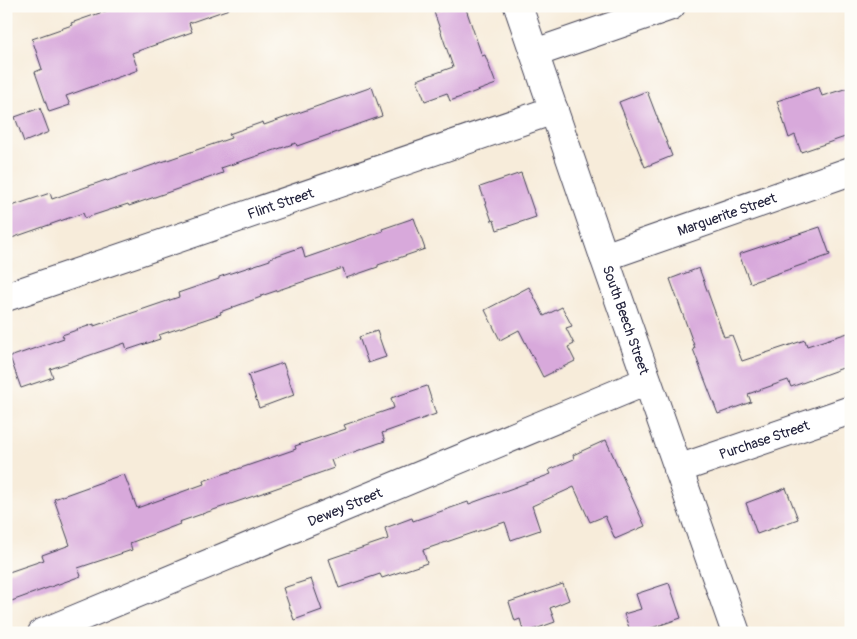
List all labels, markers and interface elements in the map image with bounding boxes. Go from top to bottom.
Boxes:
street label: Flint Street [245,184,316,222]
street label: Marguerite Street [675,189,779,239]
street label: South Beech Street [599,263,653,377]
street label: Purchase Street [717,416,812,463]
street label: Dewey Street [305,484,385,530]

